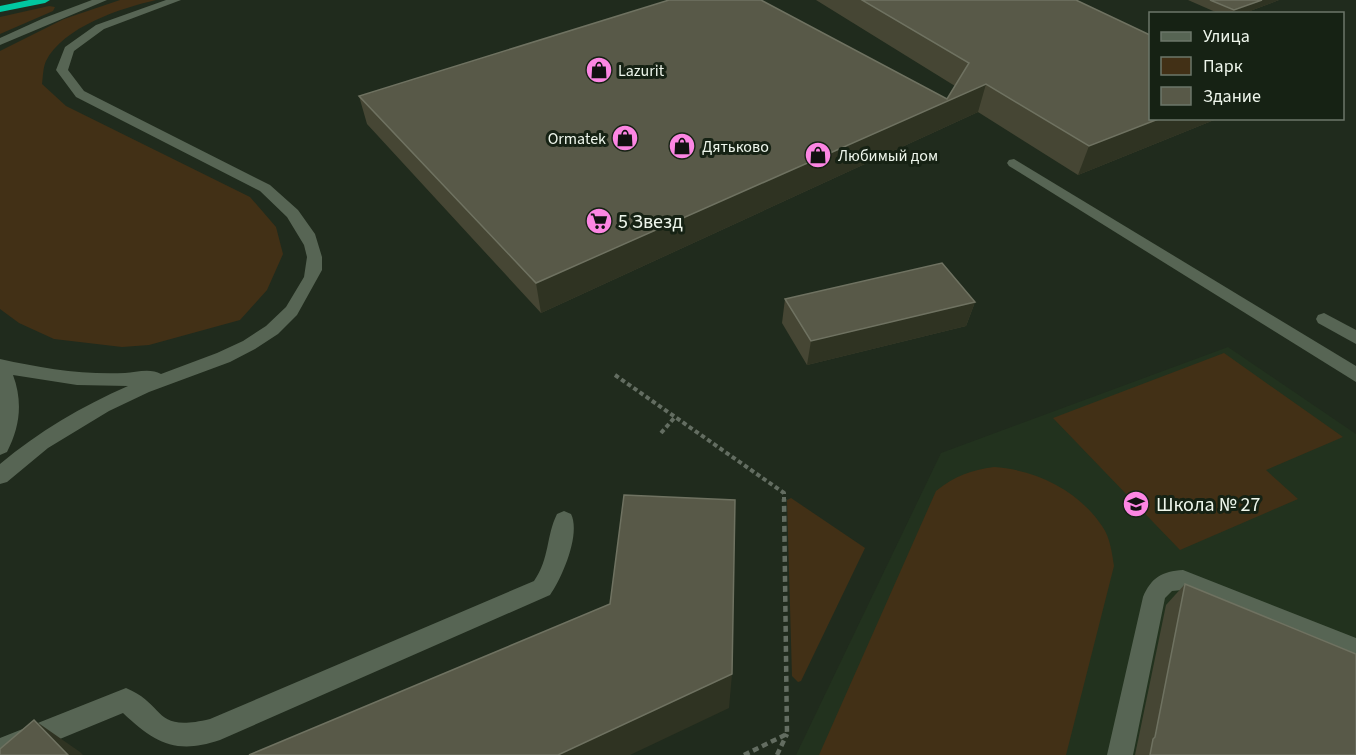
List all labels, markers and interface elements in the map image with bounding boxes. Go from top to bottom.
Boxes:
legend [1149,12,1344,120]
text: Улица [1203,24,1250,49]
text: Парк [1203,54,1243,79]
shop icon: Lazurit [584,55,614,85]
place label: Lazurit [618,60,665,82]
text: Здание [1203,84,1261,109]
shop icon: Ormatek [610,123,640,153]
place label: Ormatek [548,128,606,150]
shop icon: Дятьково [667,131,697,161]
place label: Дятьково [702,136,769,158]
shop icon: Любимый дом [803,140,833,170]
place label: Любимый дом [838,145,938,167]
supermarket icon: 5 Звезд [584,206,614,236]
place label: 5 Звезд [618,208,683,236]
school or university icon: Школа № 27 [1121,489,1151,519]
place label: Школа № 27 [1156,491,1260,519]

